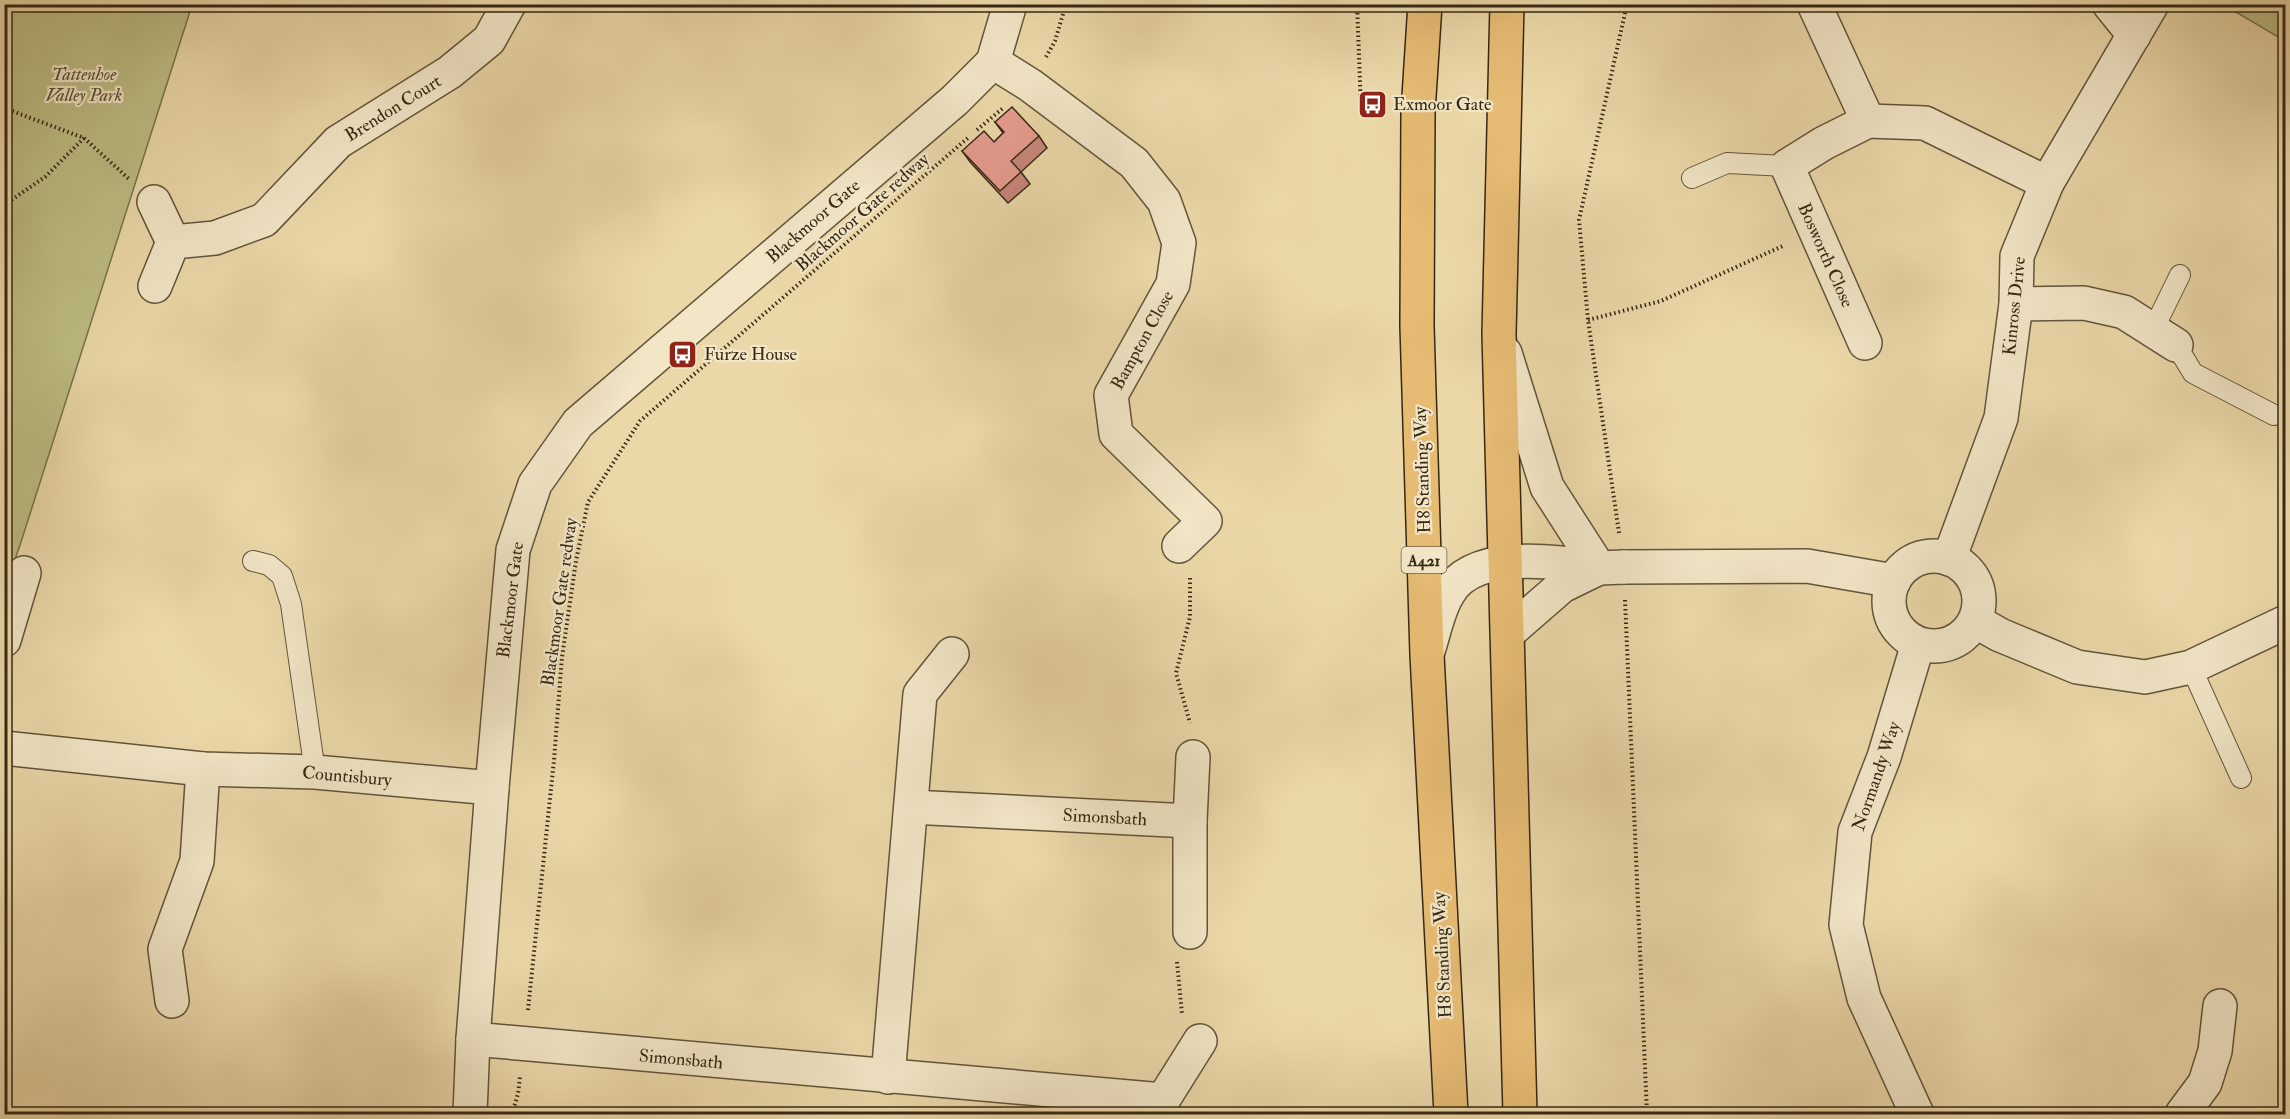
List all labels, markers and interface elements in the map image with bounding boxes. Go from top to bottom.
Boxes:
park label: Tattenhoe Valley Park [46,63,122,107]
street label: Brendon Court [341,70,446,147]
bus stop icon: Exmoor Gate [1356,88,1388,120]
place label: Exmoor Gate [1393,93,1492,116]
street label: Blackmoor Gate redway [791,148,933,276]
street label: Blackmoor Gate [762,174,864,268]
street label: Bosworth Close [1792,199,1859,312]
street label: Kinross Drive [1998,255,2031,357]
street label: Bampton Close [1106,286,1179,394]
bus stop icon: Furze House [667,338,699,370]
place label: Furze House [704,343,798,366]
street label: H8 Standing Way [1409,405,1436,534]
street label: Blackmoor Gate redway [536,515,583,688]
street label: Blackmoor Gate [492,540,529,660]
road number: A421 [1402,547,1446,573]
street label: Normandy Way [1847,717,1906,834]
street label: Countisbury [301,761,394,792]
street label: Simonsbath [1062,804,1148,831]
street label: H8 Standing Way [1428,890,1457,1019]
street label: Simonsbath [638,1044,724,1075]

